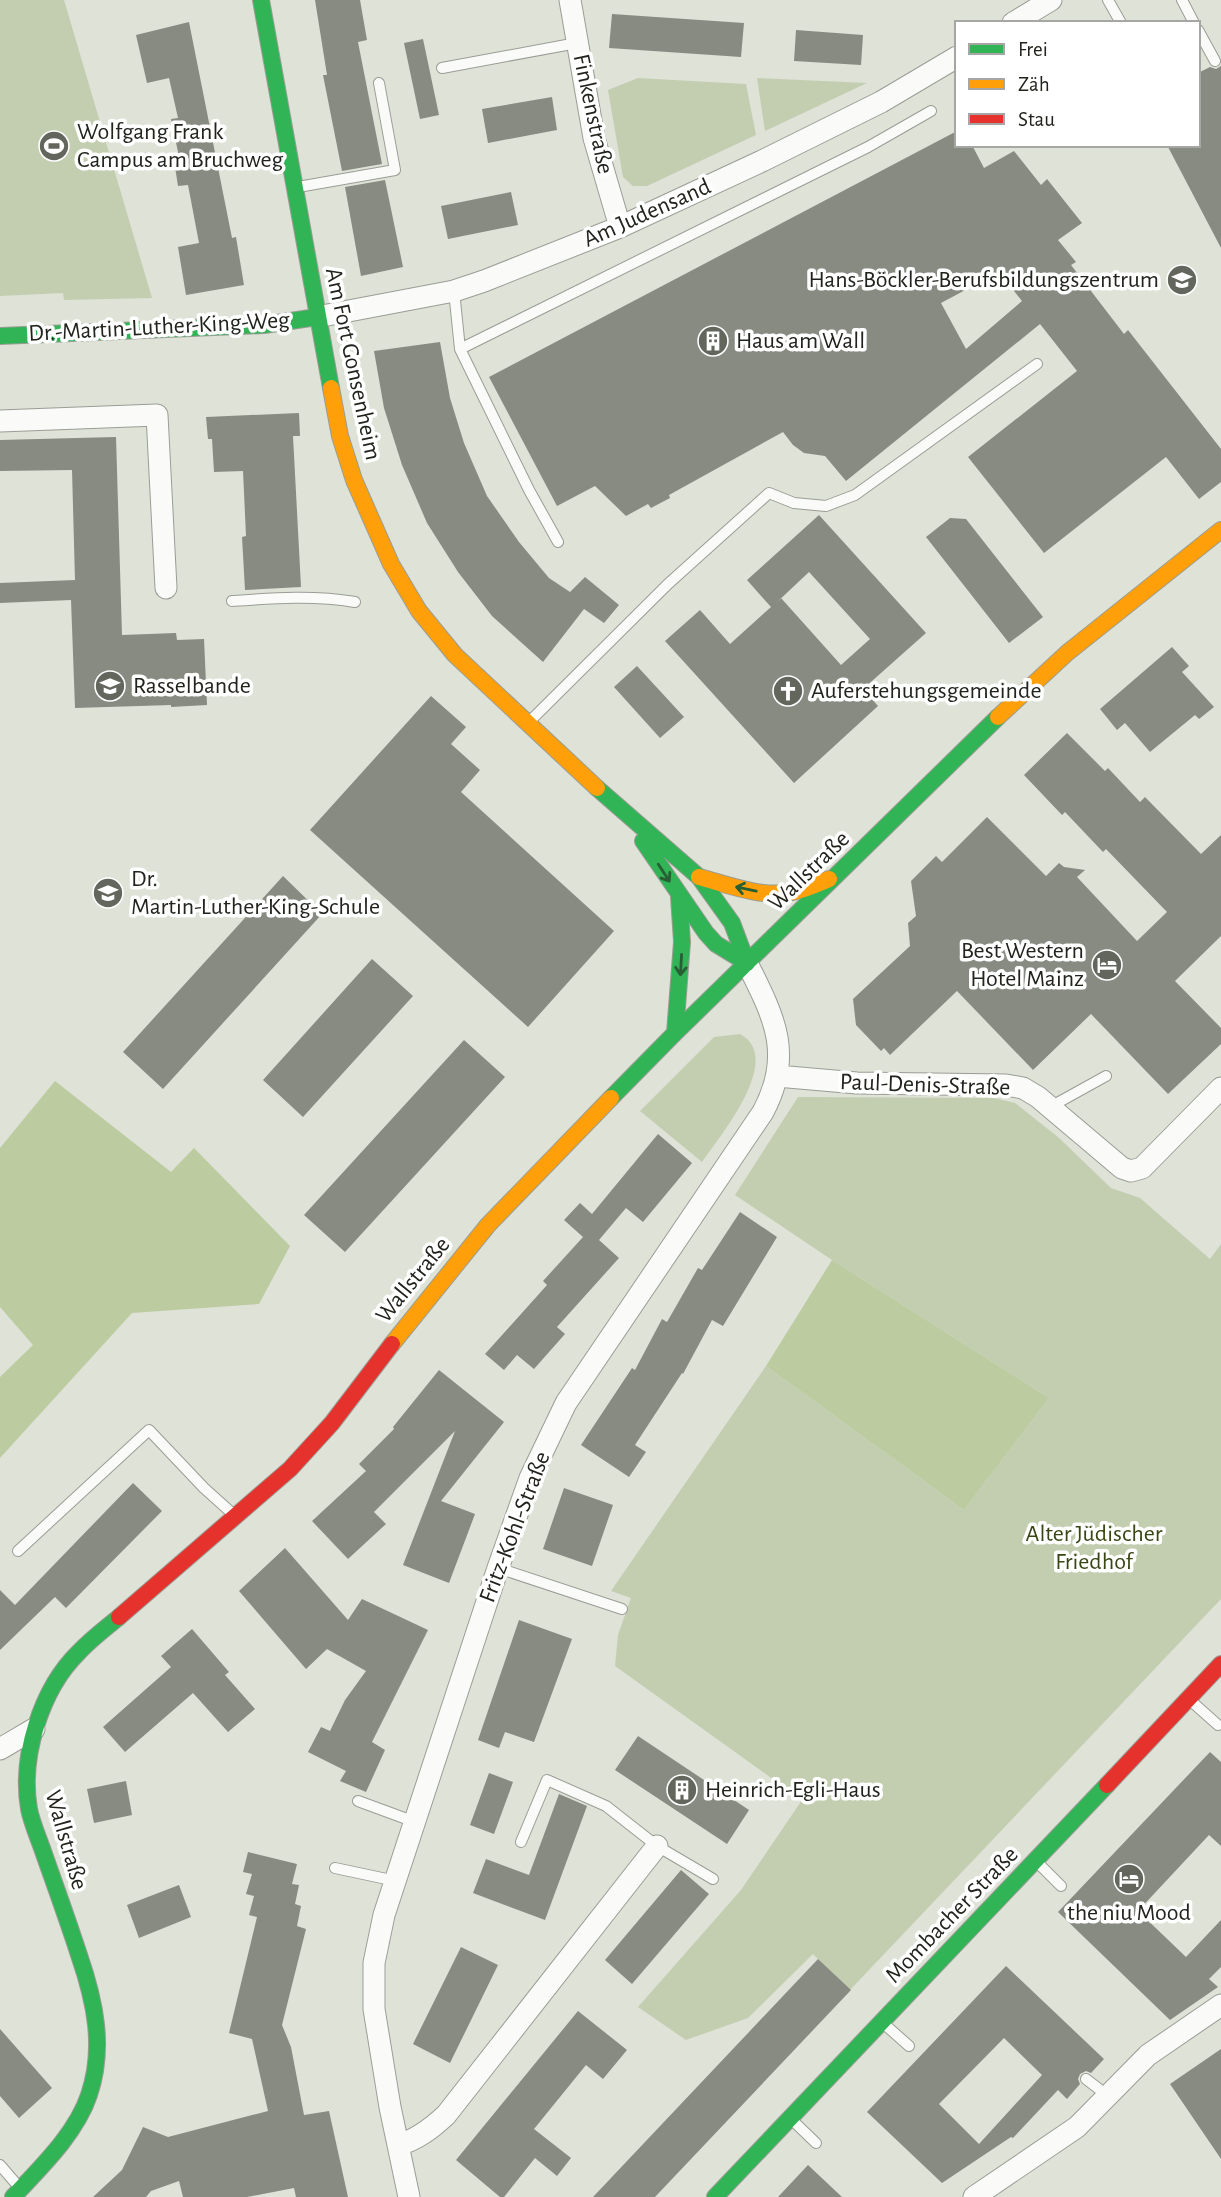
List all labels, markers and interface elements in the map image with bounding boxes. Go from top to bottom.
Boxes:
legend [955,21,1200,147]
text: Frei [1018,39,1048,60]
street label: Finkenstraße [569,52,617,176]
text: Zäh [1018,74,1050,95]
text: Stau [1018,109,1055,130]
place label: Wolfgang Frank Campus am Bruchweg [77,120,283,172]
sports icon: Wolfgang Frank Campus am Bruchweg [37,129,71,163]
street label: Am Judensand [580,174,714,252]
school or university icon: Hans-Böckler-Berufsbildungszentrum [1165,263,1199,297]
street label: Am Fort Gonsenheim [321,266,385,462]
place label: Hans-Böckler-Berufsbildungszentrum [808,268,1159,292]
street label: Dr.-Martin-Luther-King-Weg [28,308,290,346]
building icon: Haus am Wall [696,324,730,358]
place label: Haus am Wall [736,329,865,353]
school or university icon: Rasselbande [93,669,127,703]
place label: Rasselbande [133,674,251,698]
church icon: Auferstehungsgemeinde [771,674,805,708]
place label: Auferstehungsgemeinde [811,679,1041,703]
street label: Wallstraße [764,827,854,915]
one-way arrow [656,863,671,882]
place label: Dr. Martin-Luther-King-Schule [131,867,380,919]
school or university icon: Dr. Martin-Luther-King-Schule [91,876,125,910]
one-way arrow [735,882,758,896]
place label: Best Western Hotel Mainz [961,939,1084,991]
hotel icon: Best Western Hotel Mainz [1090,948,1124,982]
one-way arrow [674,953,687,975]
street label: Paul-Denis-Straße [839,1070,1011,1100]
street label: Wallstraße [371,1233,455,1327]
street label: Fritz-Kohl-Straße [475,1448,555,1606]
park label: Alter Jüdischer Friedhof [1026,1522,1163,1574]
building icon: Heinrich-Egli-Haus [665,1773,699,1807]
place label: Heinrich-Egli-Haus [705,1778,881,1802]
street label: Wallstraße [40,1787,92,1893]
street label: Mombacher Straße [881,1842,1023,1988]
hotel icon: the niu Mood [1112,1862,1146,1896]
place label: the niu Mood [1067,1901,1191,1925]

